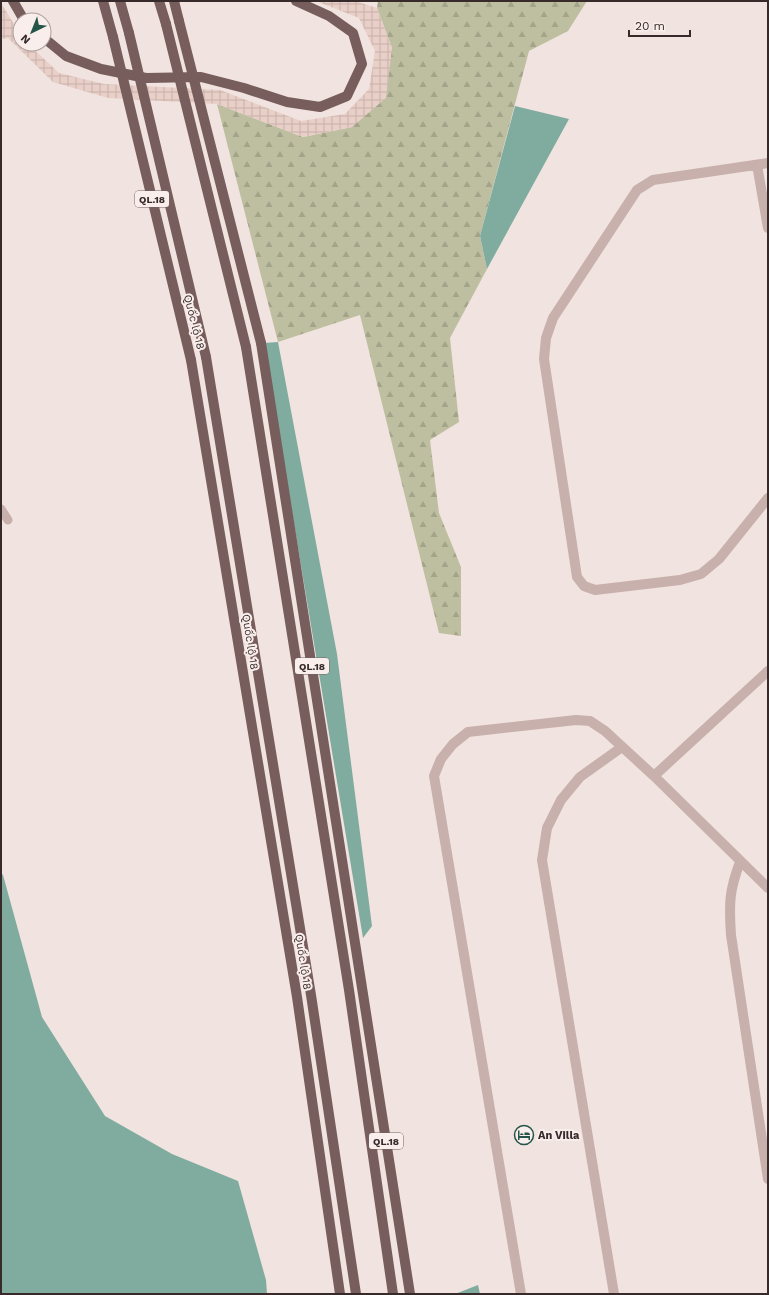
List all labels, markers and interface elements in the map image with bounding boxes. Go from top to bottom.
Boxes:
north arrow [12,12,52,52]
scale bar [629,12,690,38]
text: 20 m [635,19,665,33]
text: N [18,31,33,46]
road number: QL.18 [135,191,169,207]
street label: Quốc lộ 18 [181,293,207,351]
street label: Quốc lộ 18 [239,613,261,671]
road number: QL.18 [295,658,329,674]
street label: Quốc lộ 18 [292,933,314,991]
hotel icon: An Villa [513,1124,535,1146]
place label: An Villa [538,1129,580,1142]
road number: QL.18 [369,1133,403,1149]

